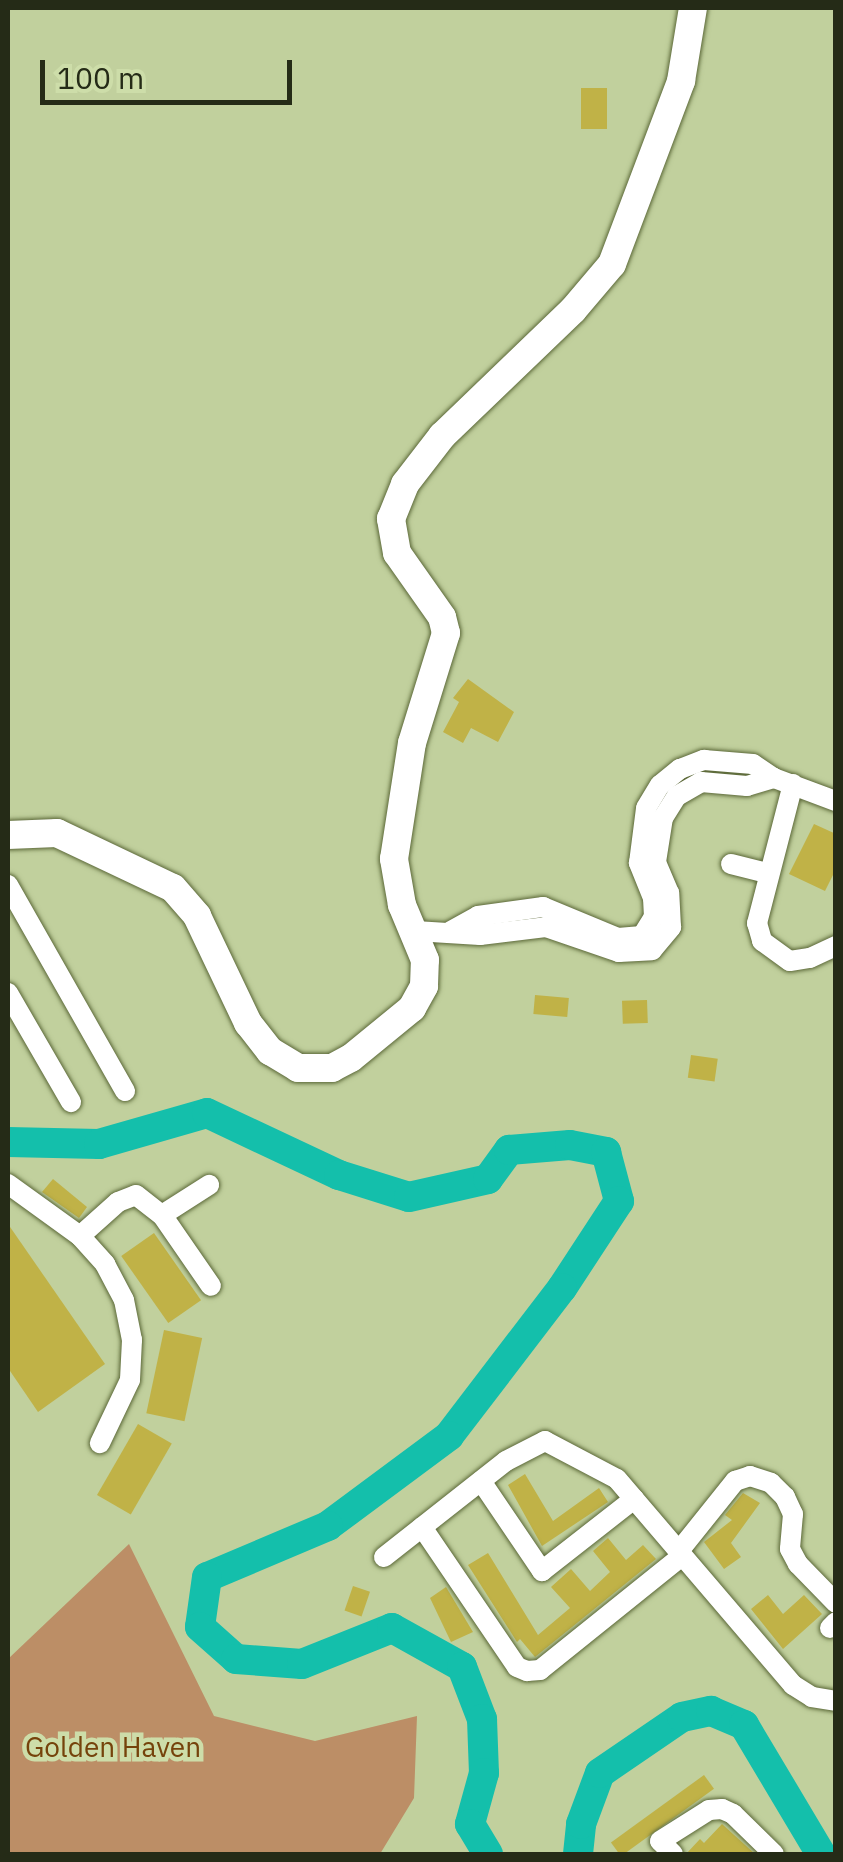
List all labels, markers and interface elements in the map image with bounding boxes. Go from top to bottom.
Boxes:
scale bar [45,40,298,102]
text: 100 m [57,58,144,97]
park label: Golden Haven [25,1730,201,1764]

